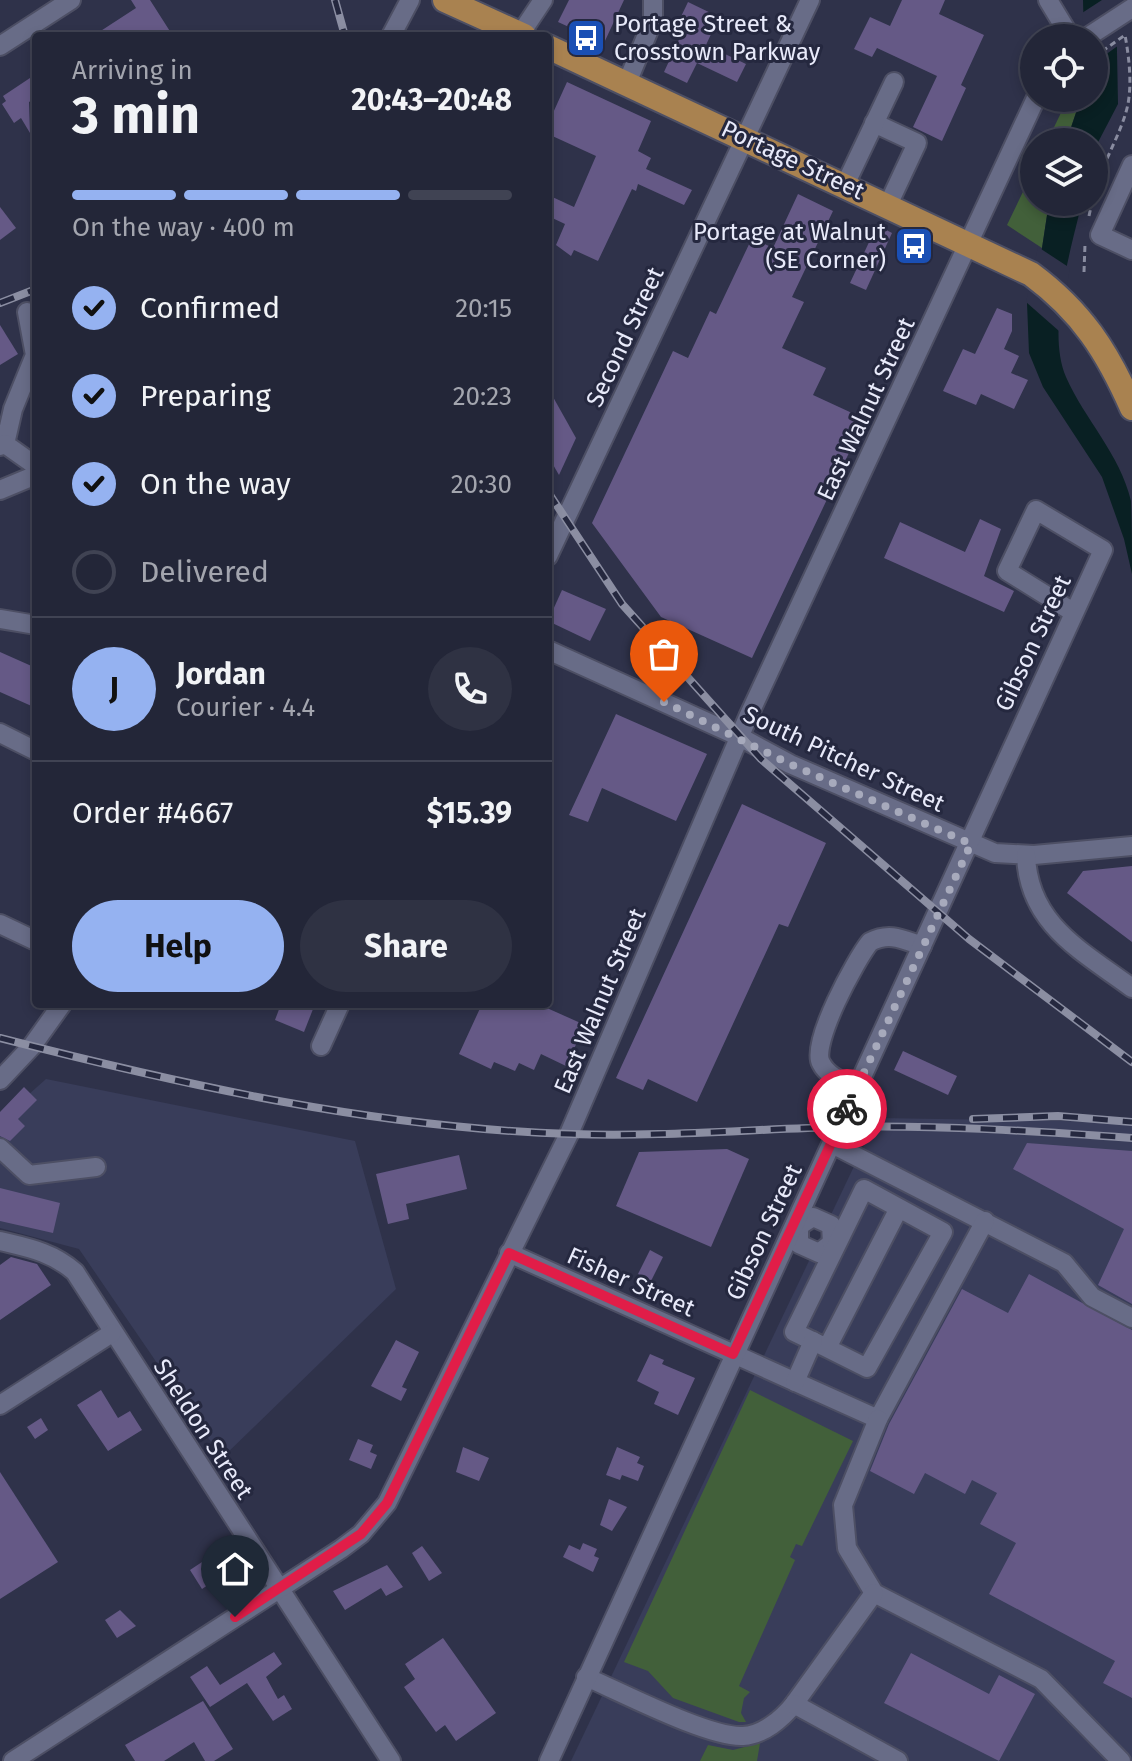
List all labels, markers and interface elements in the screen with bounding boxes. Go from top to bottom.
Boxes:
place label: Portage Street & Crosstown Parkway [614,10,821,66]
bus stop icon: Portage Street & Crosstown Parkway [565,17,607,59]
map controls [1020,24,1108,216]
button: locate [1020,24,1108,112]
text: Arriving in [72,55,193,86]
text: 20:43–20:48 [351,82,512,118]
text: 3 min [72,84,200,147]
street label: Portage Street [717,115,869,205]
button: layers [1020,128,1108,216]
text: On the way · 400 m [72,212,295,243]
place label: Portage at Walnut (SE Corner) [693,218,886,274]
bus stop icon: Portage at Walnut (SE Corner) [893,225,935,267]
street label: Second Street [580,262,670,411]
icon: check [72,286,116,330]
text: Confirmed [140,290,280,326]
text: 20:15 [455,293,512,324]
street label: East Walnut Street [811,313,921,505]
icon: check [72,374,116,418]
text: Preparing [140,378,271,414]
text: 20:23 [453,381,512,412]
icon: check [72,462,116,506]
text: On the way [140,466,291,502]
text: 20:30 [451,469,512,500]
text: Delivered [140,554,269,590]
street label: Gibson Street [989,570,1077,716]
pin [630,620,698,702]
icon: bag [642,632,686,676]
button: phone [428,647,512,731]
text: Jordan [176,656,266,692]
text: J [109,671,119,707]
text: Courier · 4.4 [176,692,315,723]
street label: South Pitcher Street [739,700,949,818]
text: Order #4667 [72,795,233,831]
text: $15.39 [427,795,512,831]
button: Help [72,900,284,992]
button: Share [300,900,512,992]
street label: East Walnut Street [548,904,652,1098]
courier [807,1069,887,1149]
icon: bike [825,1087,869,1131]
street label: Gibson Street [720,1159,808,1305]
street label: Fisher Street [563,1241,699,1323]
street label: Sheldon Street [147,1354,259,1504]
pin [201,1535,269,1617]
icon: home [213,1547,257,1591]

